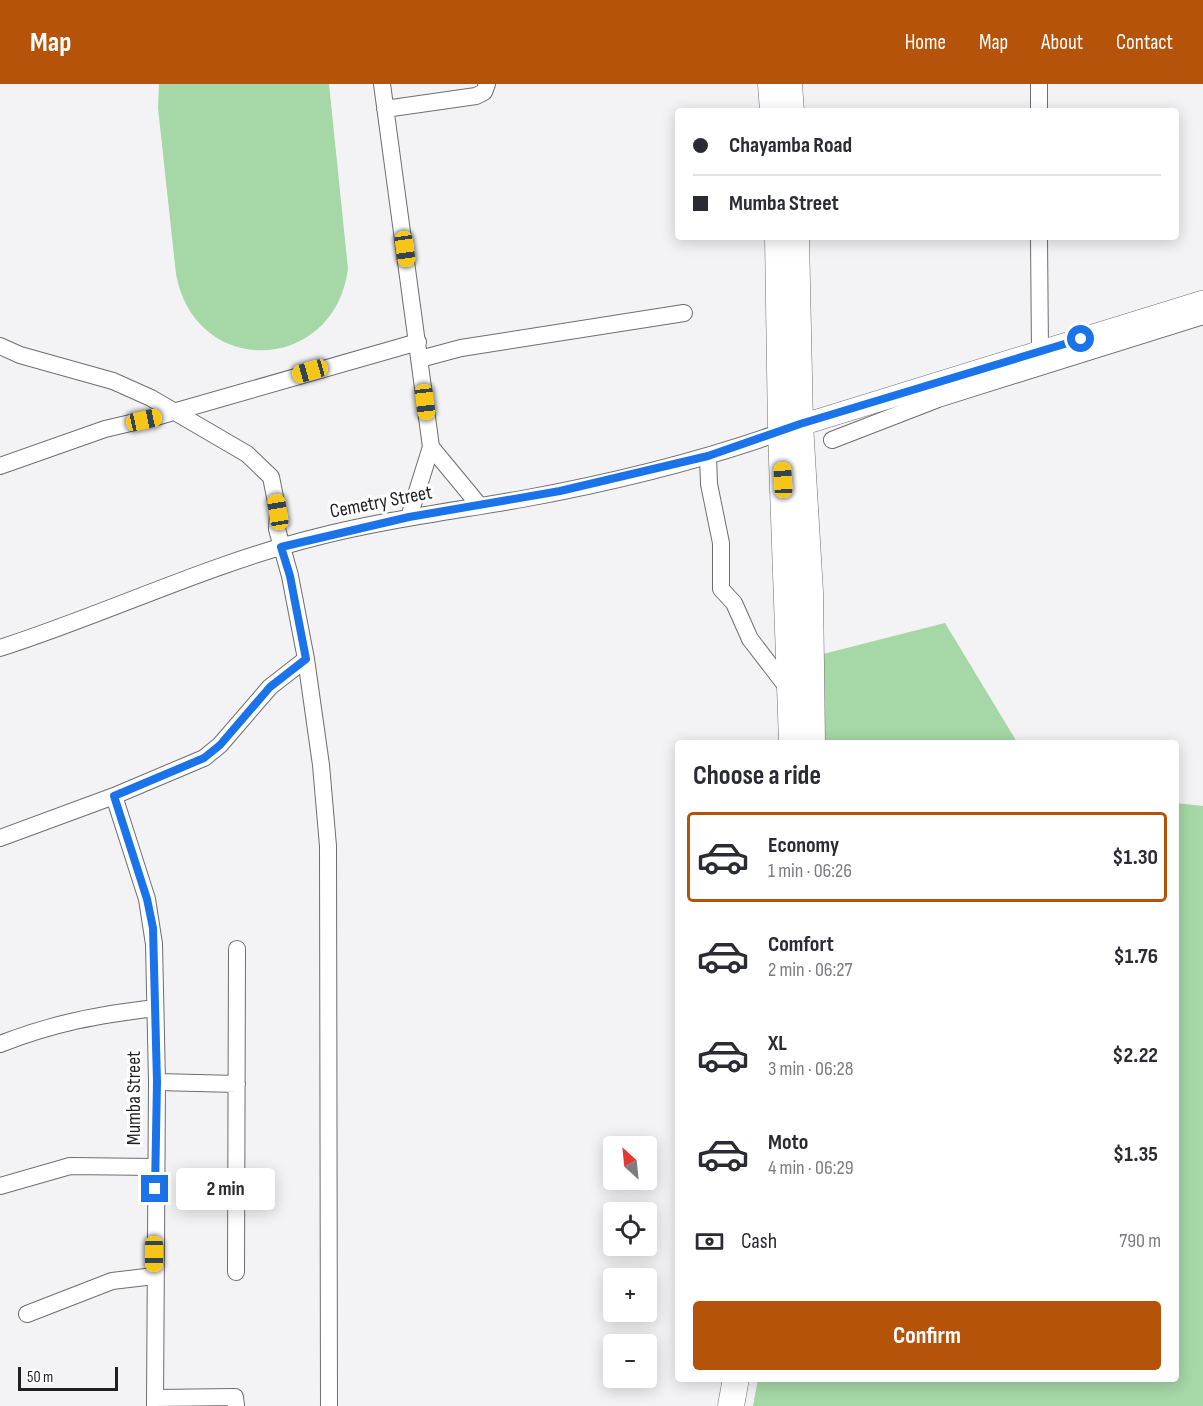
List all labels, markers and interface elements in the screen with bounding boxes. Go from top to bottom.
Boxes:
text: Map [30,26,71,59]
text: Home [905,30,946,55]
text: Map [979,30,1008,55]
text: About [1041,30,1083,55]
text: Contact [1116,30,1173,55]
text: Chayamba Road [729,132,852,159]
text: Mumba Street [729,190,839,217]
car [394,230,416,268]
route start [1067,325,1094,352]
car [290,357,330,385]
car [414,383,436,421]
car [125,407,163,433]
car [773,462,793,498]
street label: Cemetry Street [328,480,434,524]
car [266,493,290,531]
text: Choose a ride [693,760,821,792]
icon: car [696,830,750,884]
text: Economy [768,832,839,859]
text: $1.30 [1112,844,1158,871]
text: 1 min · 06:26 [768,859,852,883]
icon: car [696,929,750,983]
text: Comfort [768,931,834,958]
text: $1.76 [1113,943,1158,970]
text: 2 min · 06:27 [768,958,853,982]
icon: car [696,1028,750,1082]
text: XL [768,1030,787,1057]
text: $2.22 [1112,1042,1158,1069]
street label: Mumba Street [122,1051,146,1145]
text: 3 min · 06:28 [768,1057,853,1081]
icon: car [696,1127,750,1181]
text: Moto [768,1129,808,1156]
north arrow [603,1136,657,1190]
map controls [603,1136,657,1388]
text: $1.35 [1113,1141,1158,1168]
text: 4 min · 06:29 [768,1156,854,1180]
callout: 2 min [176,1168,275,1210]
route end [141,1175,168,1202]
text: 2 min [206,1177,245,1201]
button: locate [603,1202,657,1256]
icon: cash [693,1225,726,1258]
text: Cash [741,1228,777,1255]
text: 790 m [1119,1229,1161,1253]
car [145,1236,163,1272]
button: + [603,1268,657,1322]
button: Confirm [693,1301,1161,1370]
button: − [603,1334,657,1388]
scale bar [18,1364,118,1392]
text: 50 m [27,1368,53,1387]

